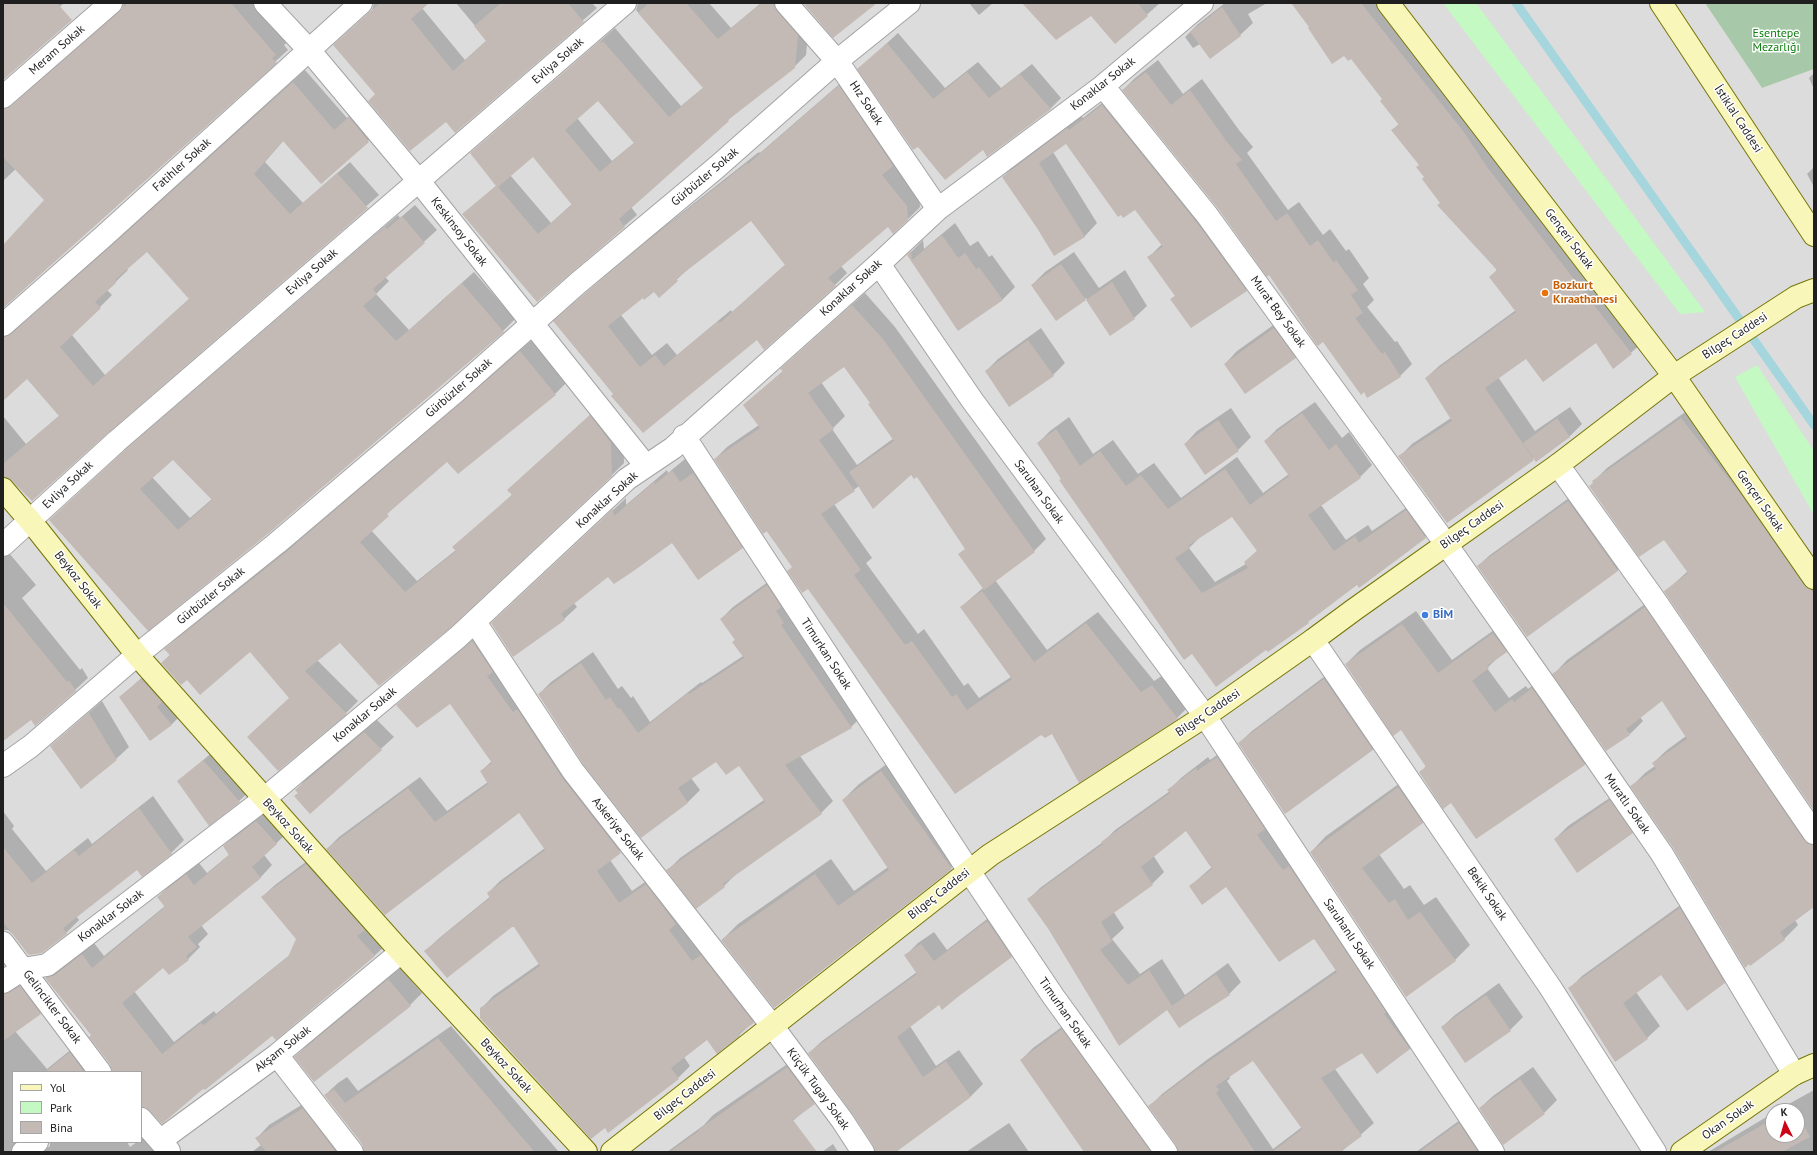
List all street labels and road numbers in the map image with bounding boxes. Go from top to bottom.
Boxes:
street label: Meram Sokak [26,22,88,78]
street label: Evliya Sokak [529,35,587,87]
street label: Konaklar Sokak [1068,54,1138,114]
street label: Hız Sokak [846,78,886,128]
street label: İstiklal Caddesi [1711,83,1765,155]
street label: Fatihler Sokak [150,135,214,195]
street label: Gürbüzler Sokak [668,145,742,209]
street label: Keskinsoy Sokak [428,195,490,269]
street label: Gençeri Sokak [1542,206,1596,272]
street label: Evliya Sokak [283,246,341,298]
street label: Konaklar Sokak [817,256,885,320]
street label: Murat Bey Sokak [1247,273,1309,351]
street label: Bilgeç Caddesi [1700,310,1770,362]
street label: Gürbüzler Sokak [423,355,495,421]
street label: Saruhan Sokak [1011,457,1067,527]
street label: Evliya Sokak [40,458,96,512]
street label: Gençeri Sokak [1733,467,1787,535]
street label: Konaklar Sokak [573,468,641,532]
street label: Bilgeç Caddesi [1437,498,1507,552]
street label: Beykoz Sokak [51,548,105,612]
street label: Gürbüzler Sokak [174,564,248,628]
street label: Timurkan Sokak [798,616,854,692]
street label: Konaklar Sokak [330,684,400,746]
street label: Bilgeç Caddesi [1173,686,1243,740]
street label: Muratlı Sokak [1601,771,1653,837]
street label: Askeriye Sokak [589,795,647,863]
street label: Beykoz Sokak [260,796,316,856]
street label: Bilgeç Caddesi [905,865,973,923]
street label: Bekik Sokak [1464,865,1510,923]
street label: Konaklar Sokak [75,887,147,945]
street label: Saruhanlı Sokak [1320,896,1378,972]
street label: Gelincikler Sokak [20,967,84,1047]
street label: Timurhan Sokak [1035,975,1095,1051]
street label: Akşam Sokak [252,1023,314,1075]
street label: Beykoz Sokak [477,1036,535,1096]
street label: Küçük Tugay Sokak [783,1045,853,1133]
street label: Bilgeç Caddesi [651,1066,719,1124]
street label: Okan Sokak [1699,1097,1757,1143]

